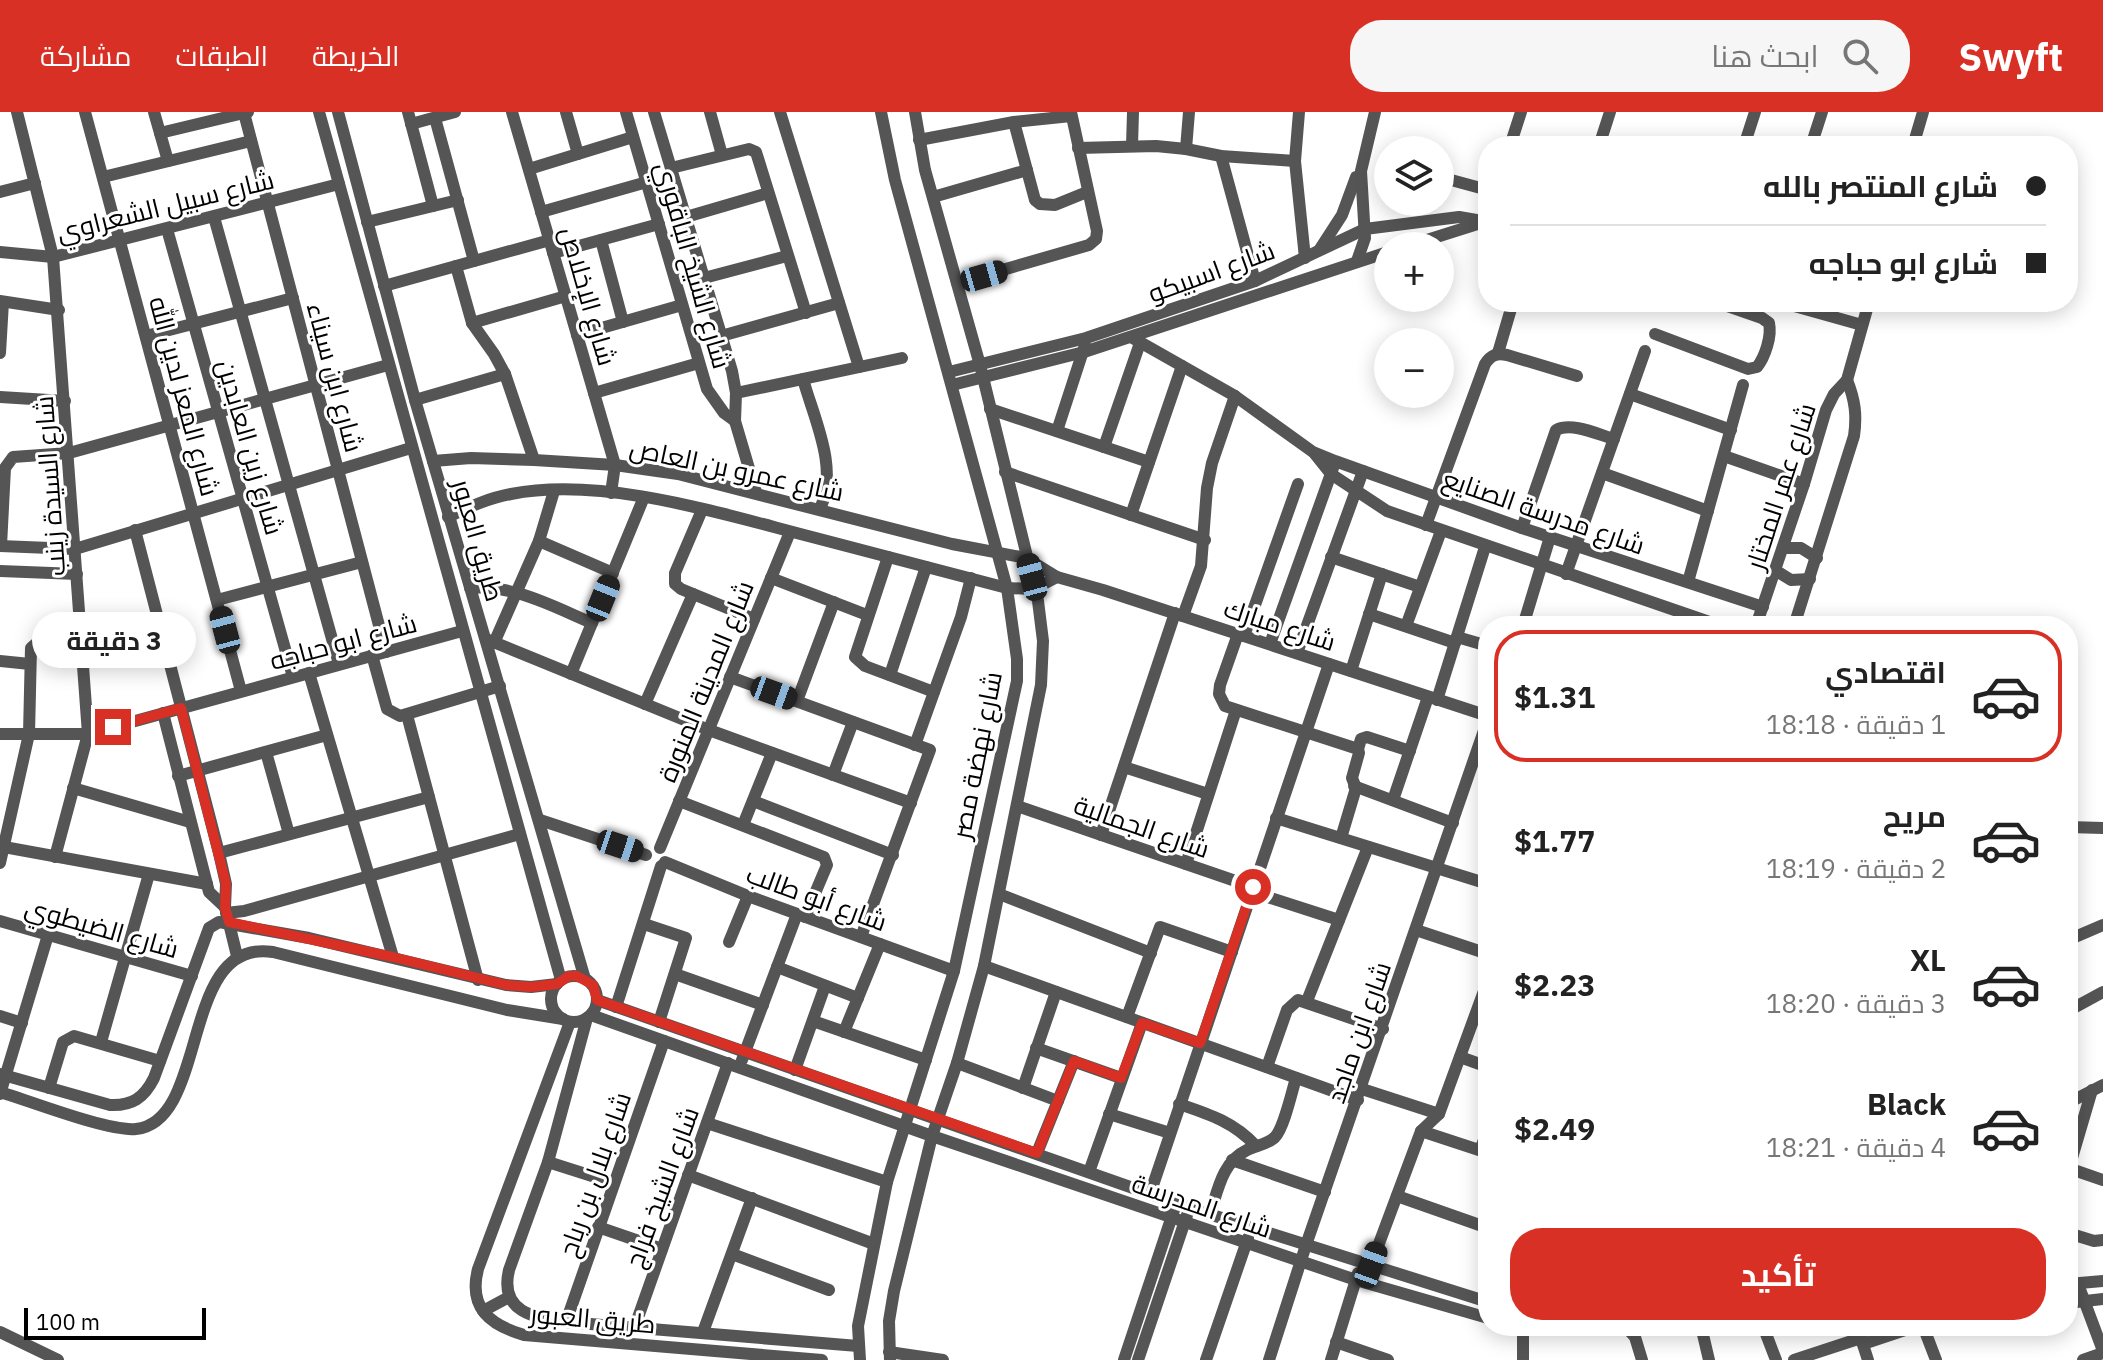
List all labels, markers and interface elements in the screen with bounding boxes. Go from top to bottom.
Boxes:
search box [1350,20,1910,92]
text: Swyft [1958,32,2063,81]
icon: search [1838,34,1882,78]
text: ابحث هنا [1711,36,1818,75]
text: مشاركة [40,37,131,74]
text: الطبقات [175,37,268,74]
text: الخريطة [312,37,399,74]
map controls [1374,136,1454,408]
button: layers [1374,136,1454,216]
street label: شارع الشيخ الباقوري [644,158,740,373]
street label: شارع سبيل الشعراوي [53,162,278,252]
text: شارع المنتصر بالله [1763,166,1998,205]
street label: شارع الإخلاص [552,223,625,370]
street label: شارع اسبيكو [1143,232,1279,311]
button: + [1374,232,1454,312]
text: شارع ابو حباجه [1809,243,1998,282]
car [958,258,1010,294]
street label: شارع المعز لدين الله [141,292,228,500]
street label: شارع ابن سيناء [299,299,372,456]
button: − [1374,328,1454,408]
street label: شارع زين العابدين [209,355,292,539]
street label: شارع السيدة زينب [26,395,73,577]
street label: شارع عمر المختار [1736,399,1824,576]
street label: شارع عمرو بن العاص [627,430,847,509]
street label: شارع مدرسة الصنايع [1438,460,1650,562]
street label: طريق العبور [445,473,513,605]
car [1014,551,1050,603]
car [583,571,623,625]
street label: شارع المدينة المنورة [649,575,762,787]
street label: شارع مبارك [1219,590,1340,659]
car [207,604,243,656]
street label: شارع ابو حباجه [266,605,420,678]
callout: 3 دقيقة [31,611,195,667]
text: 3 دقيقة [66,623,162,657]
text: اقتصادي [1825,652,1946,691]
icon: car [1970,660,2042,732]
street label: شارع نهضة مصر [943,668,1010,844]
car [747,674,801,712]
text: $1.31 [1514,677,1595,716]
text: 1 دقيقة · 18:18 [1766,707,1946,741]
route end [95,709,131,745]
street label: شارع الجمالية [1069,787,1214,866]
text: مريح [1883,796,1946,835]
icon: car [1970,804,2042,876]
text: $1.77 [1514,821,1595,860]
car [593,827,647,865]
text: 2 دقيقة · 18:19 [1766,851,1946,885]
street label: شارع أبو طالب [742,856,892,939]
route start [1235,869,1271,905]
street label: شارع الضيطوي [20,889,183,969]
text: XL [1910,940,1946,979]
icon: car [1970,948,2042,1020]
street label: شارع ابن ماجد [1318,957,1399,1108]
text: $2.23 [1514,965,1595,1004]
text: 3 دقيقة · 18:20 [1766,986,1946,1020]
text: Black [1867,1084,1946,1123]
street label: شارع بلال بن رباح [550,1087,639,1261]
icon: car [1970,1092,2042,1164]
street label: شارع الشيخ فراج [616,1102,707,1272]
text: $2.49 [1514,1109,1595,1148]
text: 4 دقيقة · 18:21 [1766,1130,1946,1164]
street label: شارع المدرسة [1127,1165,1276,1246]
button: تأكيد [1510,1228,2046,1320]
car [1352,1238,1390,1292]
street label: طريق العبور [527,1295,657,1340]
scale bar [24,1304,206,1340]
text: 100 m [36,1307,100,1336]

